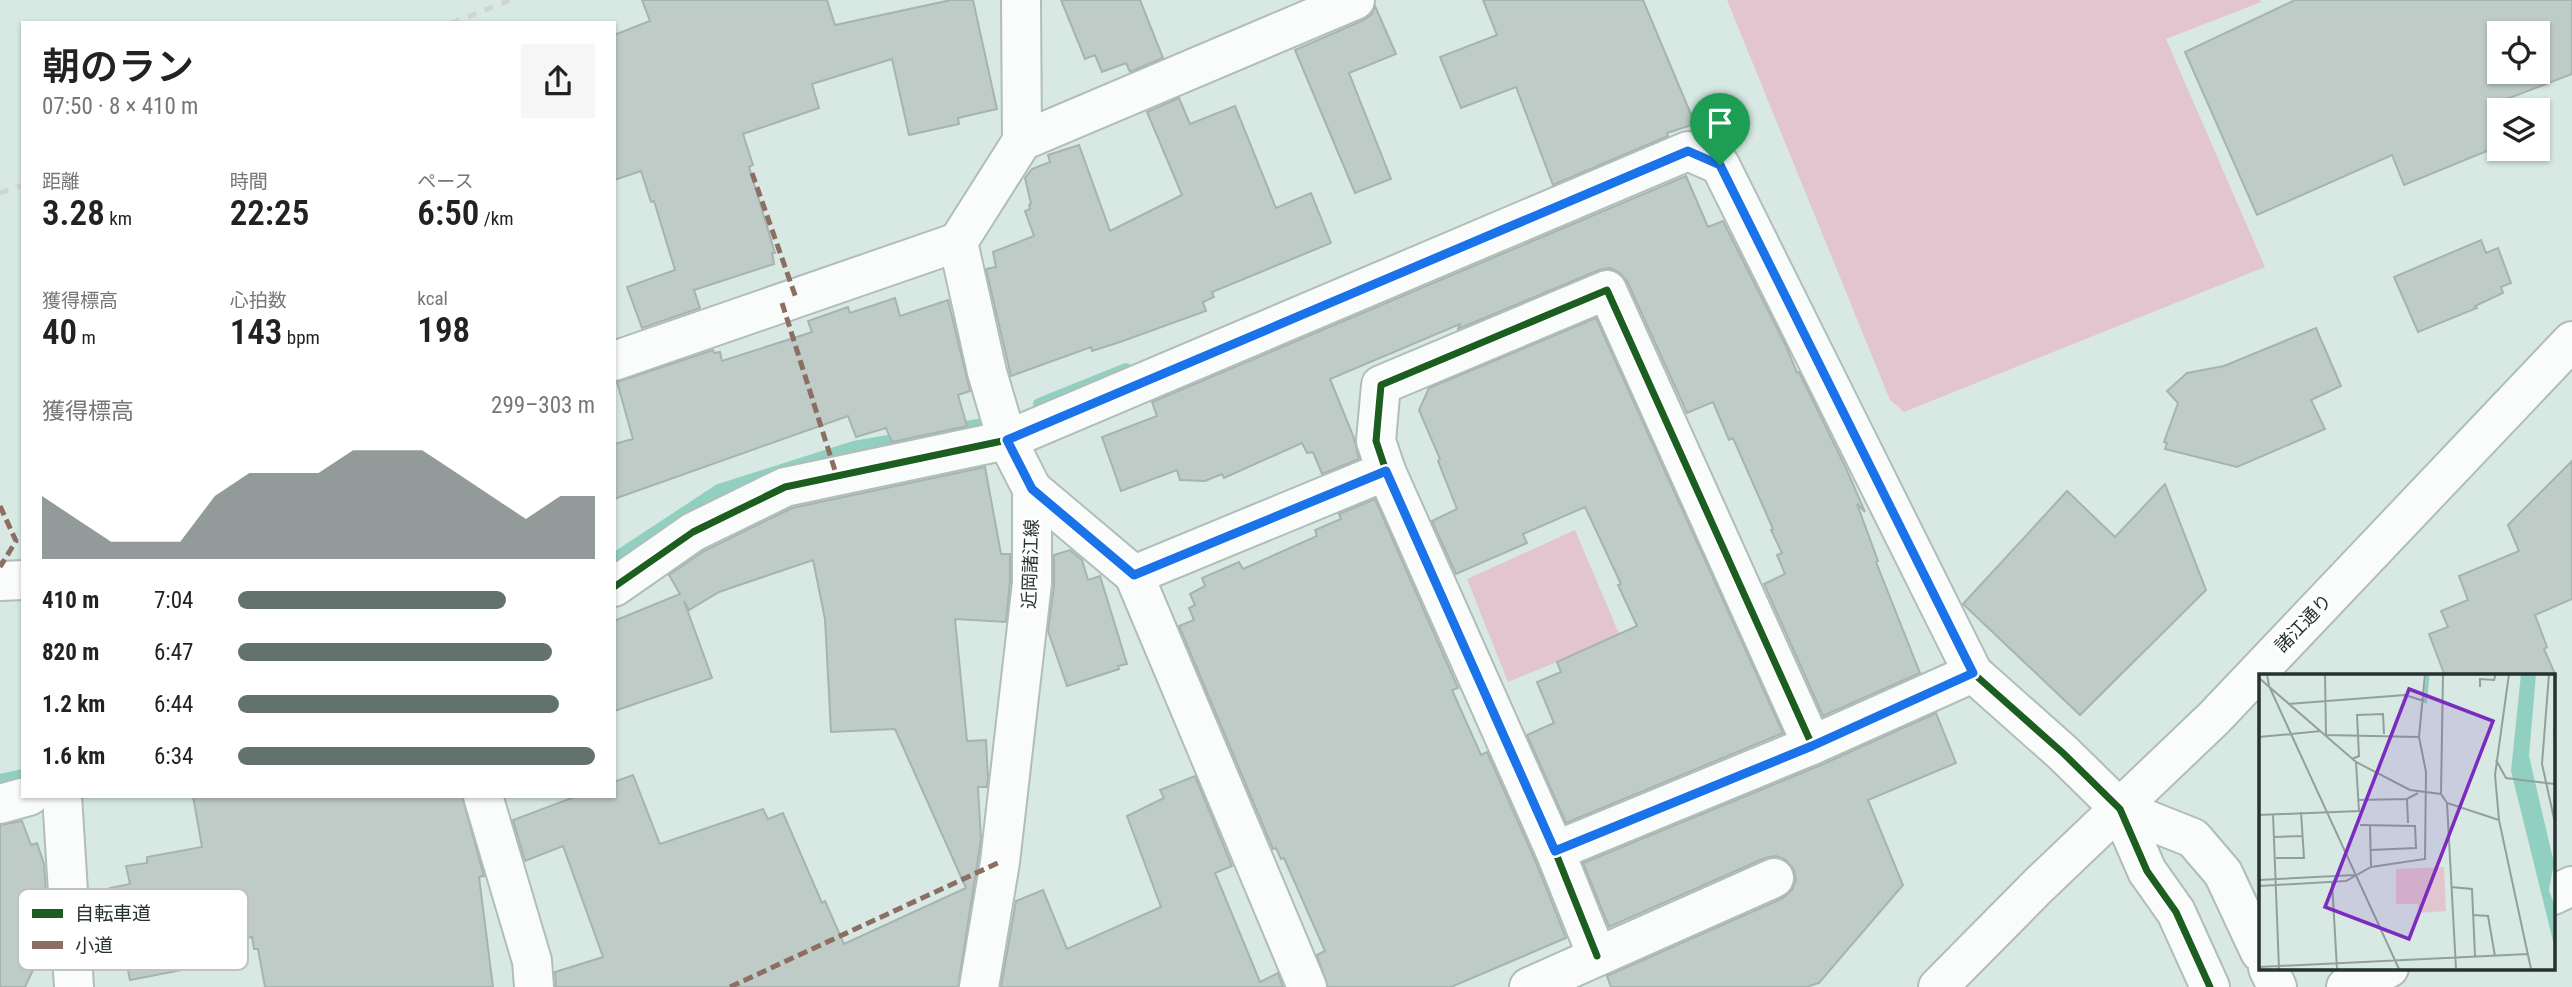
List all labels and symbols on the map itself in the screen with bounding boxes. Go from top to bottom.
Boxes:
pin [1690,93,1750,165]
street label: 近岡諸江線 [1018,519,1042,609]
street label: 諸江通り [2270,590,2336,656]
inset map [2259,674,2554,970]
legend [18,889,248,970]
text: 自転車道 [75,902,151,925]
text: 小道 [75,934,113,957]

